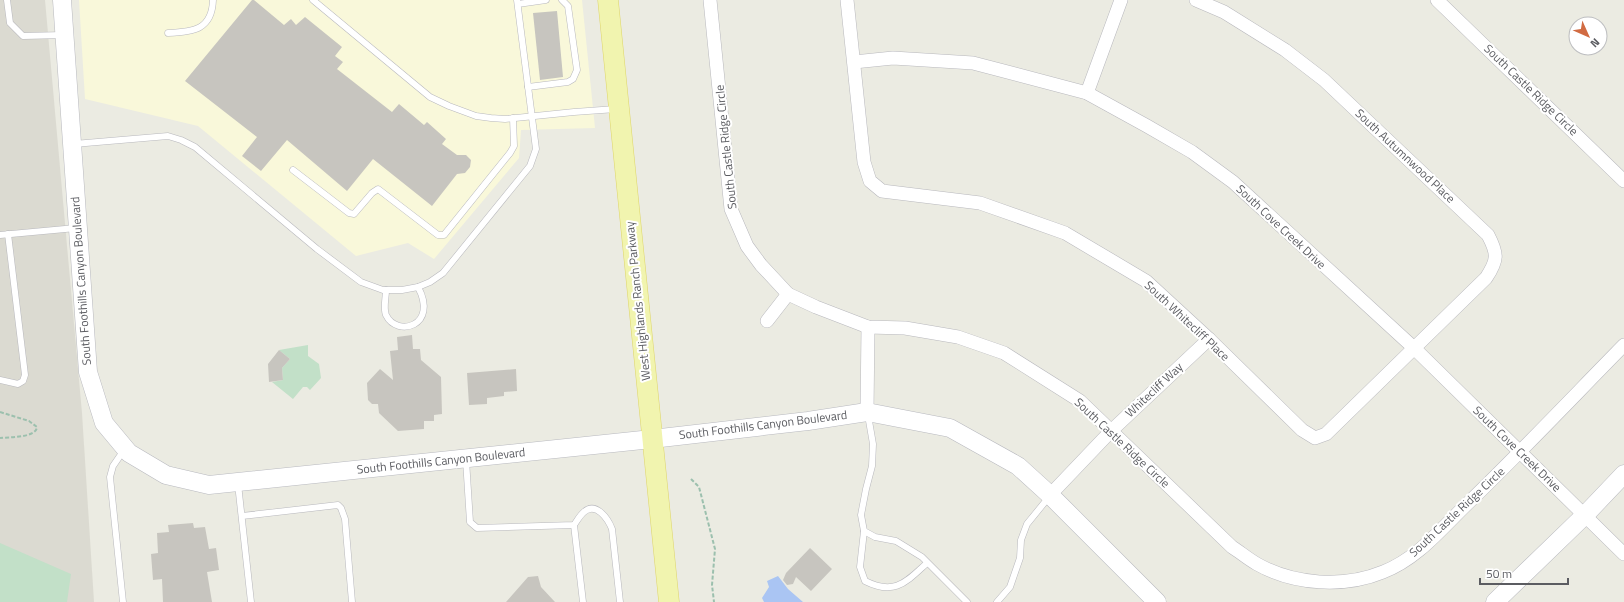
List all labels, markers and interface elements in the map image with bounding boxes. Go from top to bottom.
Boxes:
north arrow [1568,16,1608,56]
text: N [1587,35,1603,51]
street label: South Castle Ridge Circle [1480,39,1583,140]
street label: South Castle Ridge Circle [710,84,741,210]
street label: South Autumnwood Place [1351,104,1460,207]
street label: South Cove Creek Drive [1232,180,1331,273]
street label: South Foothills Canyon Boulevard [65,196,96,366]
street label: West Highlands Ranch Parkway [620,220,655,382]
street label: South Whitecliff Place [1140,276,1234,365]
street label: Whitecliff Way [1120,358,1187,422]
street label: South Castle Ridge Circle [1070,393,1174,492]
street label: South Cove Creek Drive [1469,401,1566,496]
street label: South Foothills Canyon Boulevard [678,405,848,444]
street label: South Foothills Canyon Boulevard [356,442,526,479]
street label: South Castle Ridge Circle [1405,462,1509,561]
scale bar [1480,560,1568,586]
text: 50 m [1486,564,1512,583]

